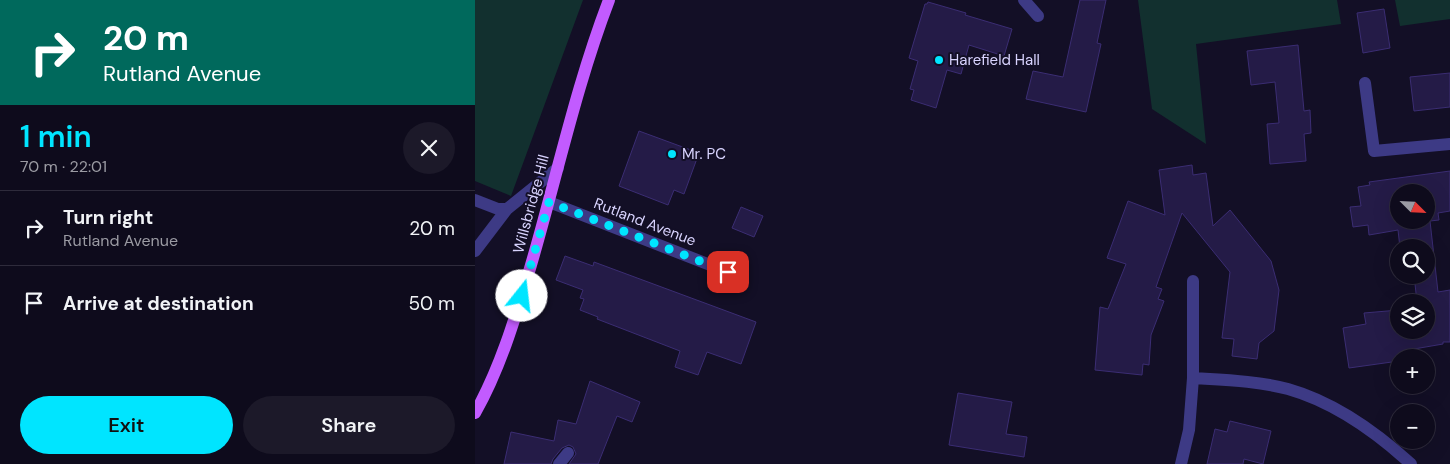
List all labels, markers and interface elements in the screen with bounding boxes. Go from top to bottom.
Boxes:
text: 20 m [103,15,189,61]
icon: right [20,20,85,85]
place label: Harefield Hall [949,50,1040,70]
marker: Harefield Hall [933,54,945,66]
text: Rutland Avenue [103,59,261,88]
text: 1 min [20,117,92,156]
button: close [403,122,455,174]
place label: Mr. PC [682,144,726,164]
marker: Mr. PC [666,148,678,160]
street label: Willsbridge Hill [508,152,554,256]
text: 70 m · 22:01 [20,156,107,177]
north arrow [1390,184,1435,229]
map controls [1390,184,1435,449]
street label: Rutland Avenue [591,193,699,251]
text: Turn right [63,205,153,230]
icon: right [20,214,48,242]
text: 20 m [409,216,455,241]
text: Rutland Avenue [63,230,178,251]
button: search [1390,239,1435,284]
pin [707,251,749,293]
icon: arrive [714,258,742,286]
position arrow [495,269,547,321]
icon: arrive [20,289,48,317]
text: Arrive at destination [63,291,254,316]
text: 50 m [408,291,455,316]
button: layers [1390,294,1435,339]
button: + [1390,349,1435,394]
button: Exit [20,396,233,454]
button: Share [243,396,455,454]
button: − [1390,404,1435,449]

